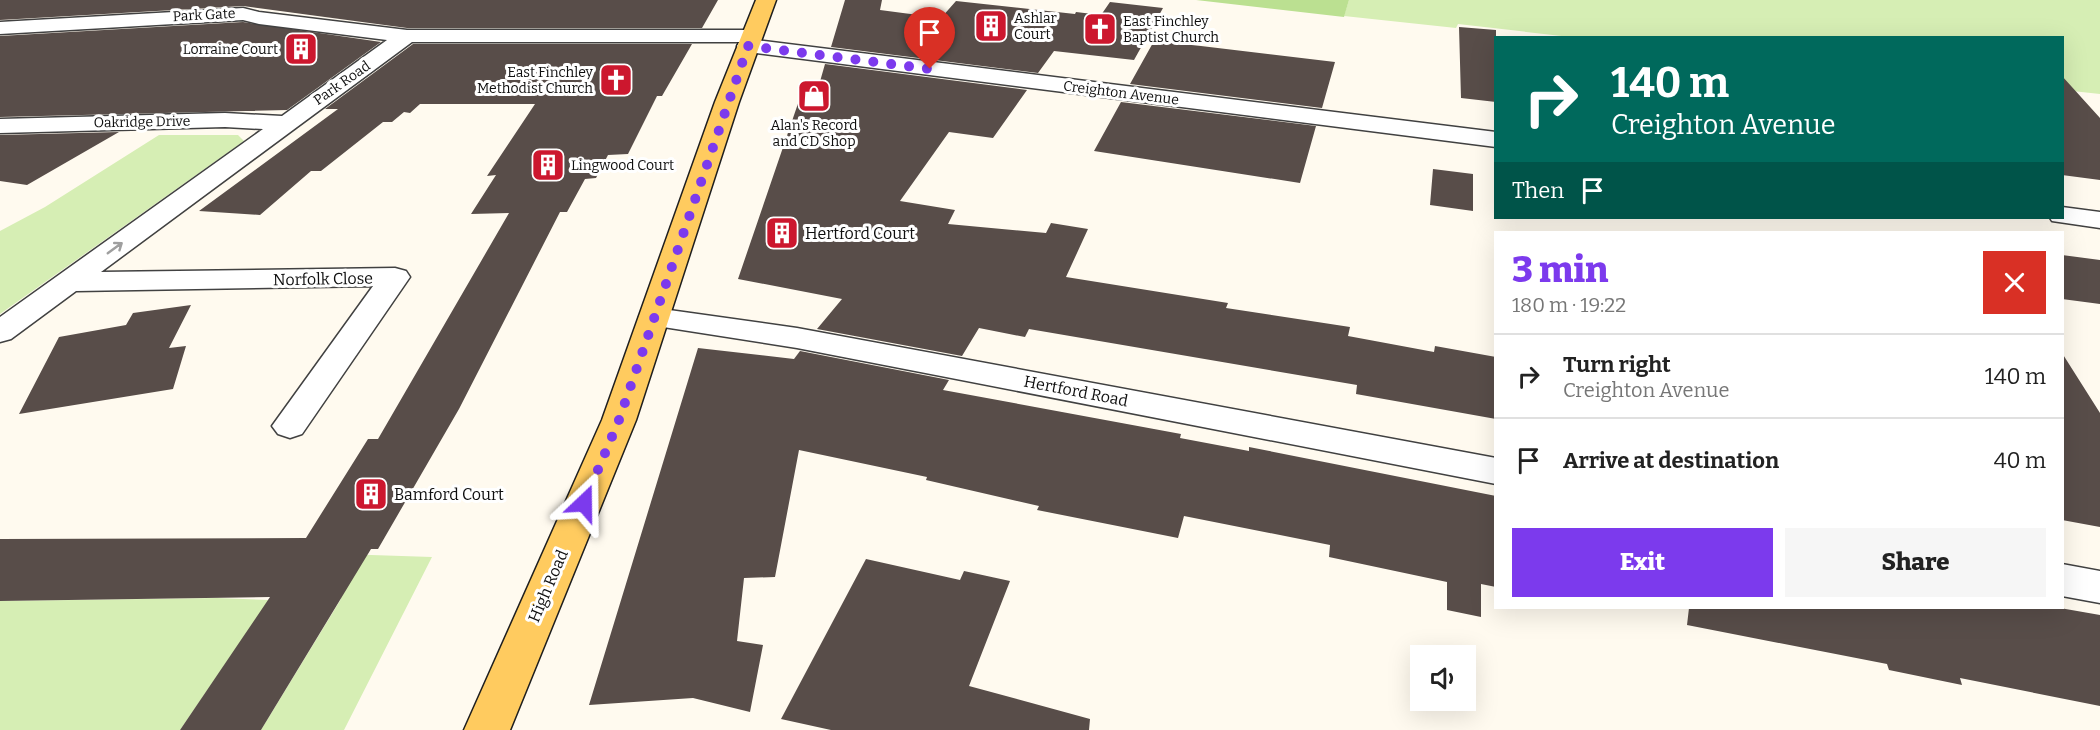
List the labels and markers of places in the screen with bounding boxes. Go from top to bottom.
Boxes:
pin [904,7,955,69]
building icon: Ashlar Court [973,8,1009,44]
place label: Ashlar Court [1014,10,1057,43]
church icon: East Finchley Baptist Church [1082,11,1118,47]
place label: East Finchley Baptist Church [1123,13,1219,46]
building icon: Lorraine Court [283,31,319,67]
place label: Lorraine Court [183,41,278,58]
church icon: East Finchley Methodist Church [598,62,634,98]
place label: East Finchley Methodist Church [477,64,594,97]
shop icon: Alan's Record and CD Shop [796,78,832,114]
place label: Alan's Record and CD Shop [770,117,858,150]
building icon: Lingwood Court [530,147,566,183]
place label: Lingwood Court [571,157,674,174]
building icon: Hertford Court [764,215,800,251]
place label: Hertford Court [805,224,915,243]
building icon: Bamford Court [353,476,389,512]
place label: Bamford Court [394,485,504,504]

